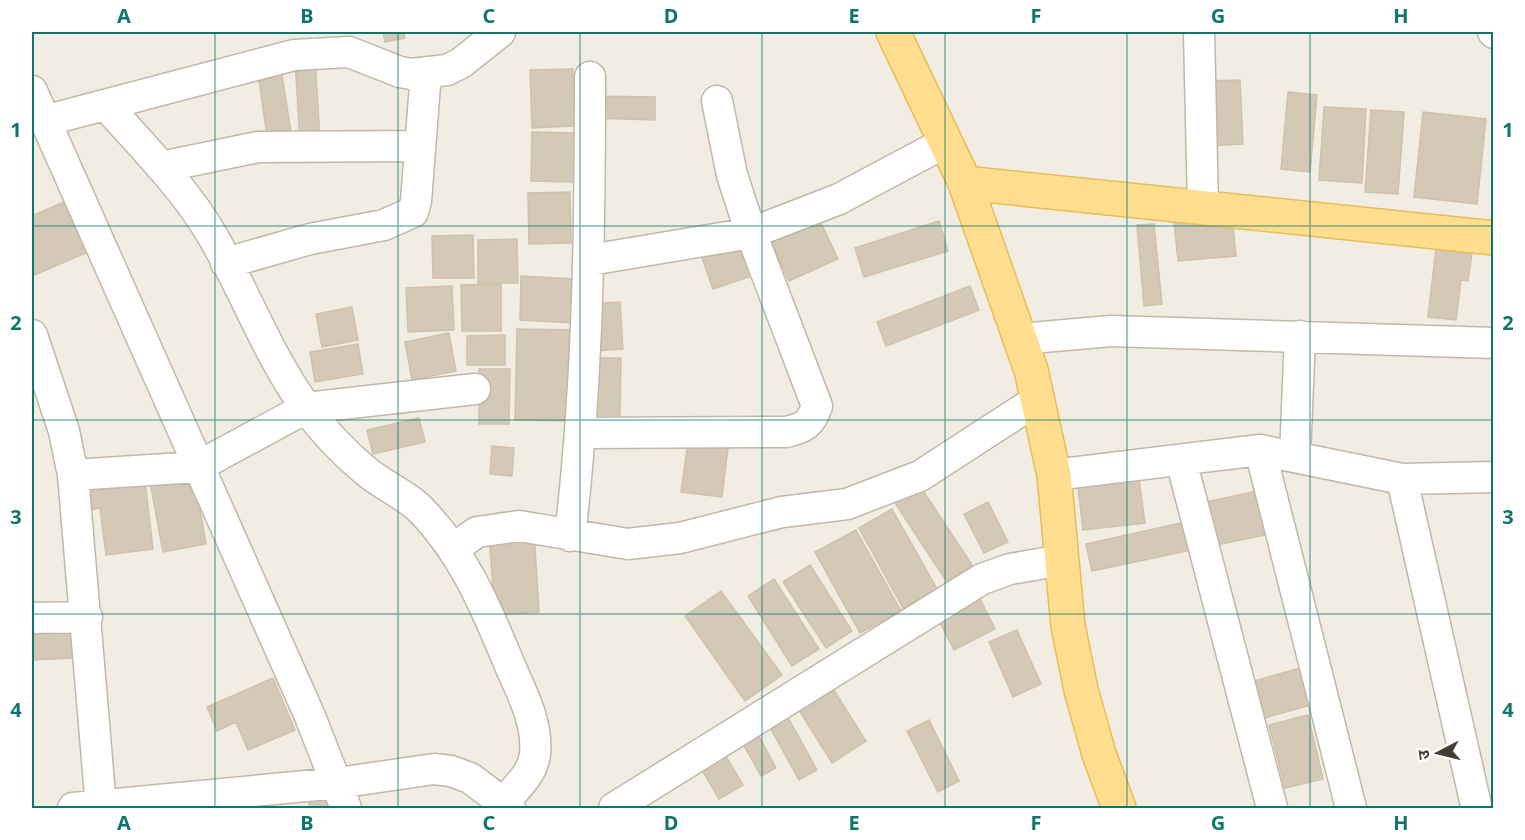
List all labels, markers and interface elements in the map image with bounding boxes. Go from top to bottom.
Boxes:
text: A [117,2,131,29]
text: B [300,2,314,29]
text: C [483,2,496,29]
text: D [664,2,678,29]
text: E [848,2,860,29]
text: F [1031,2,1041,29]
text: G [1211,2,1225,29]
text: H [1393,2,1409,29]
text: 1 [10,116,22,143]
text: 1 [1502,116,1514,143]
text: 2 [10,309,22,336]
text: 2 [1502,309,1514,336]
text: 3 [10,503,22,530]
text: 3 [1502,503,1514,530]
text: 4 [10,696,22,723]
text: 4 [1502,696,1514,723]
north arrow [1408,723,1468,783]
text: उ [1412,748,1435,761]
text: A [117,809,131,836]
text: B [300,809,314,836]
text: C [483,809,496,836]
text: D [664,809,678,836]
text: E [848,809,860,836]
text: F [1031,809,1041,836]
text: G [1211,809,1225,836]
text: H [1393,809,1409,836]

